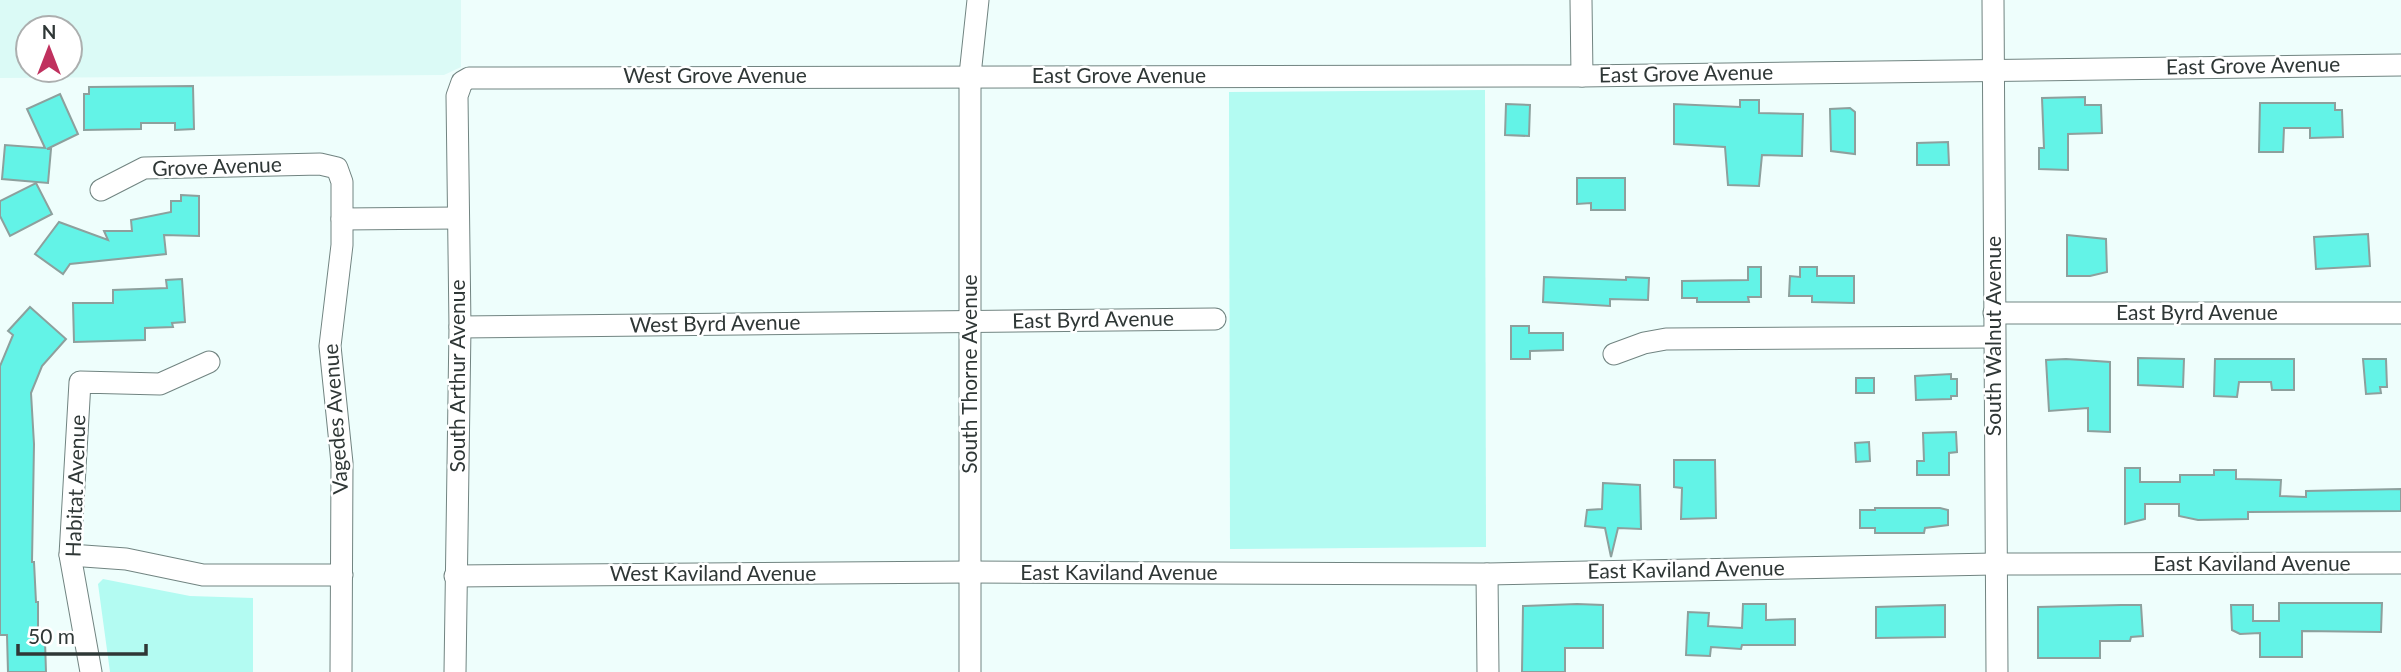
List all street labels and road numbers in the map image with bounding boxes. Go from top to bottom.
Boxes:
street label: East Grove Avenue [2166,50,2340,79]
street label: East Grove Avenue [1599,58,1773,87]
street label: West Grove Avenue [623,62,807,87]
street label: East Grove Avenue [1032,62,1206,87]
street label: Grove Avenue [152,151,282,180]
street label: South Walnut Avenue [1980,236,2005,436]
street label: South Thorne Avenue [956,274,981,474]
street label: South Arthur Avenue [444,279,469,473]
street label: East Byrd Avenue [2116,299,2278,324]
street label: East Byrd Avenue [1012,305,1174,332]
street label: West Byrd Avenue [629,309,801,336]
street label: Vagedes Avenue [317,343,352,495]
street label: Habitat Avenue [60,414,89,558]
street label: East Kaviland Avenue [2153,550,2351,575]
street label: East Kaviland Avenue [1587,554,1785,583]
street label: East Kaviland Avenue [1020,559,1218,584]
street label: West Kaviland Avenue [610,560,816,585]

